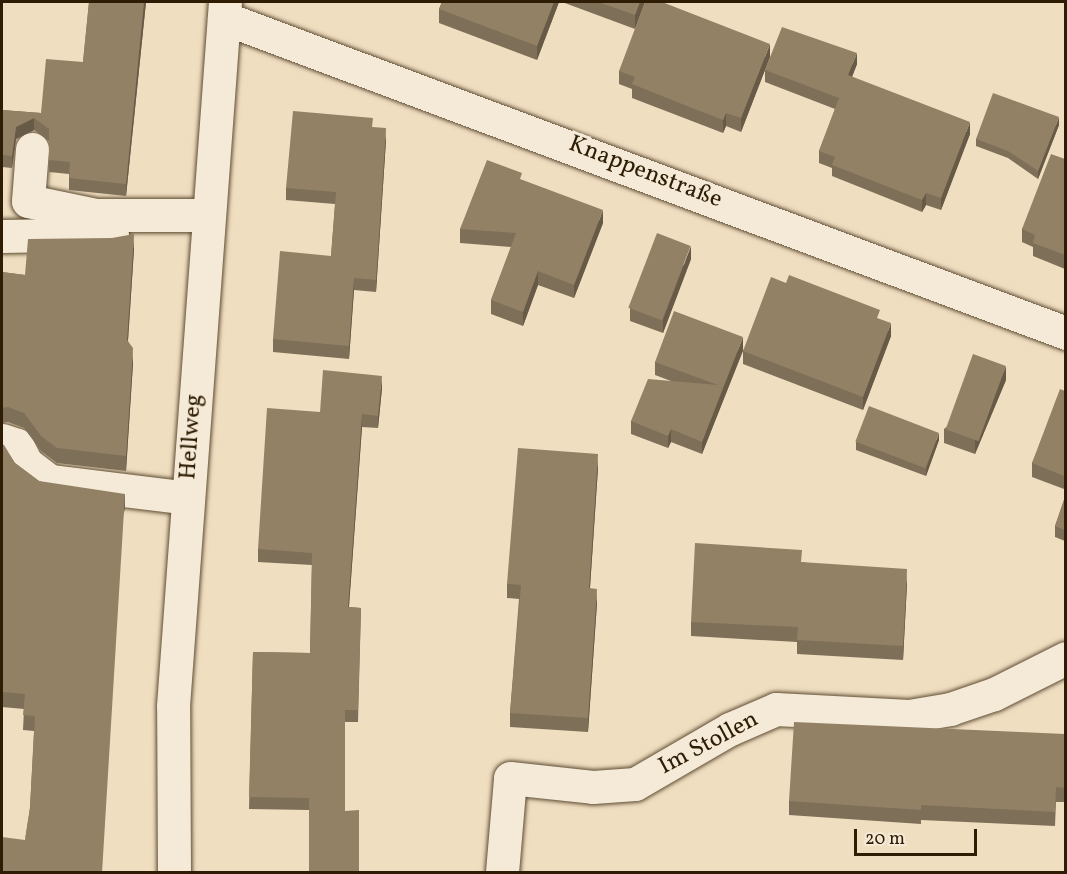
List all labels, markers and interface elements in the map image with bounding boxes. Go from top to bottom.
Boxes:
street label: Knappenstraße [564,130,726,216]
street label: Hellweg [175,393,209,481]
street label: Im Stollen [654,706,764,782]
scale bar [857,817,980,855]
text: 20 m [865,827,905,852]

